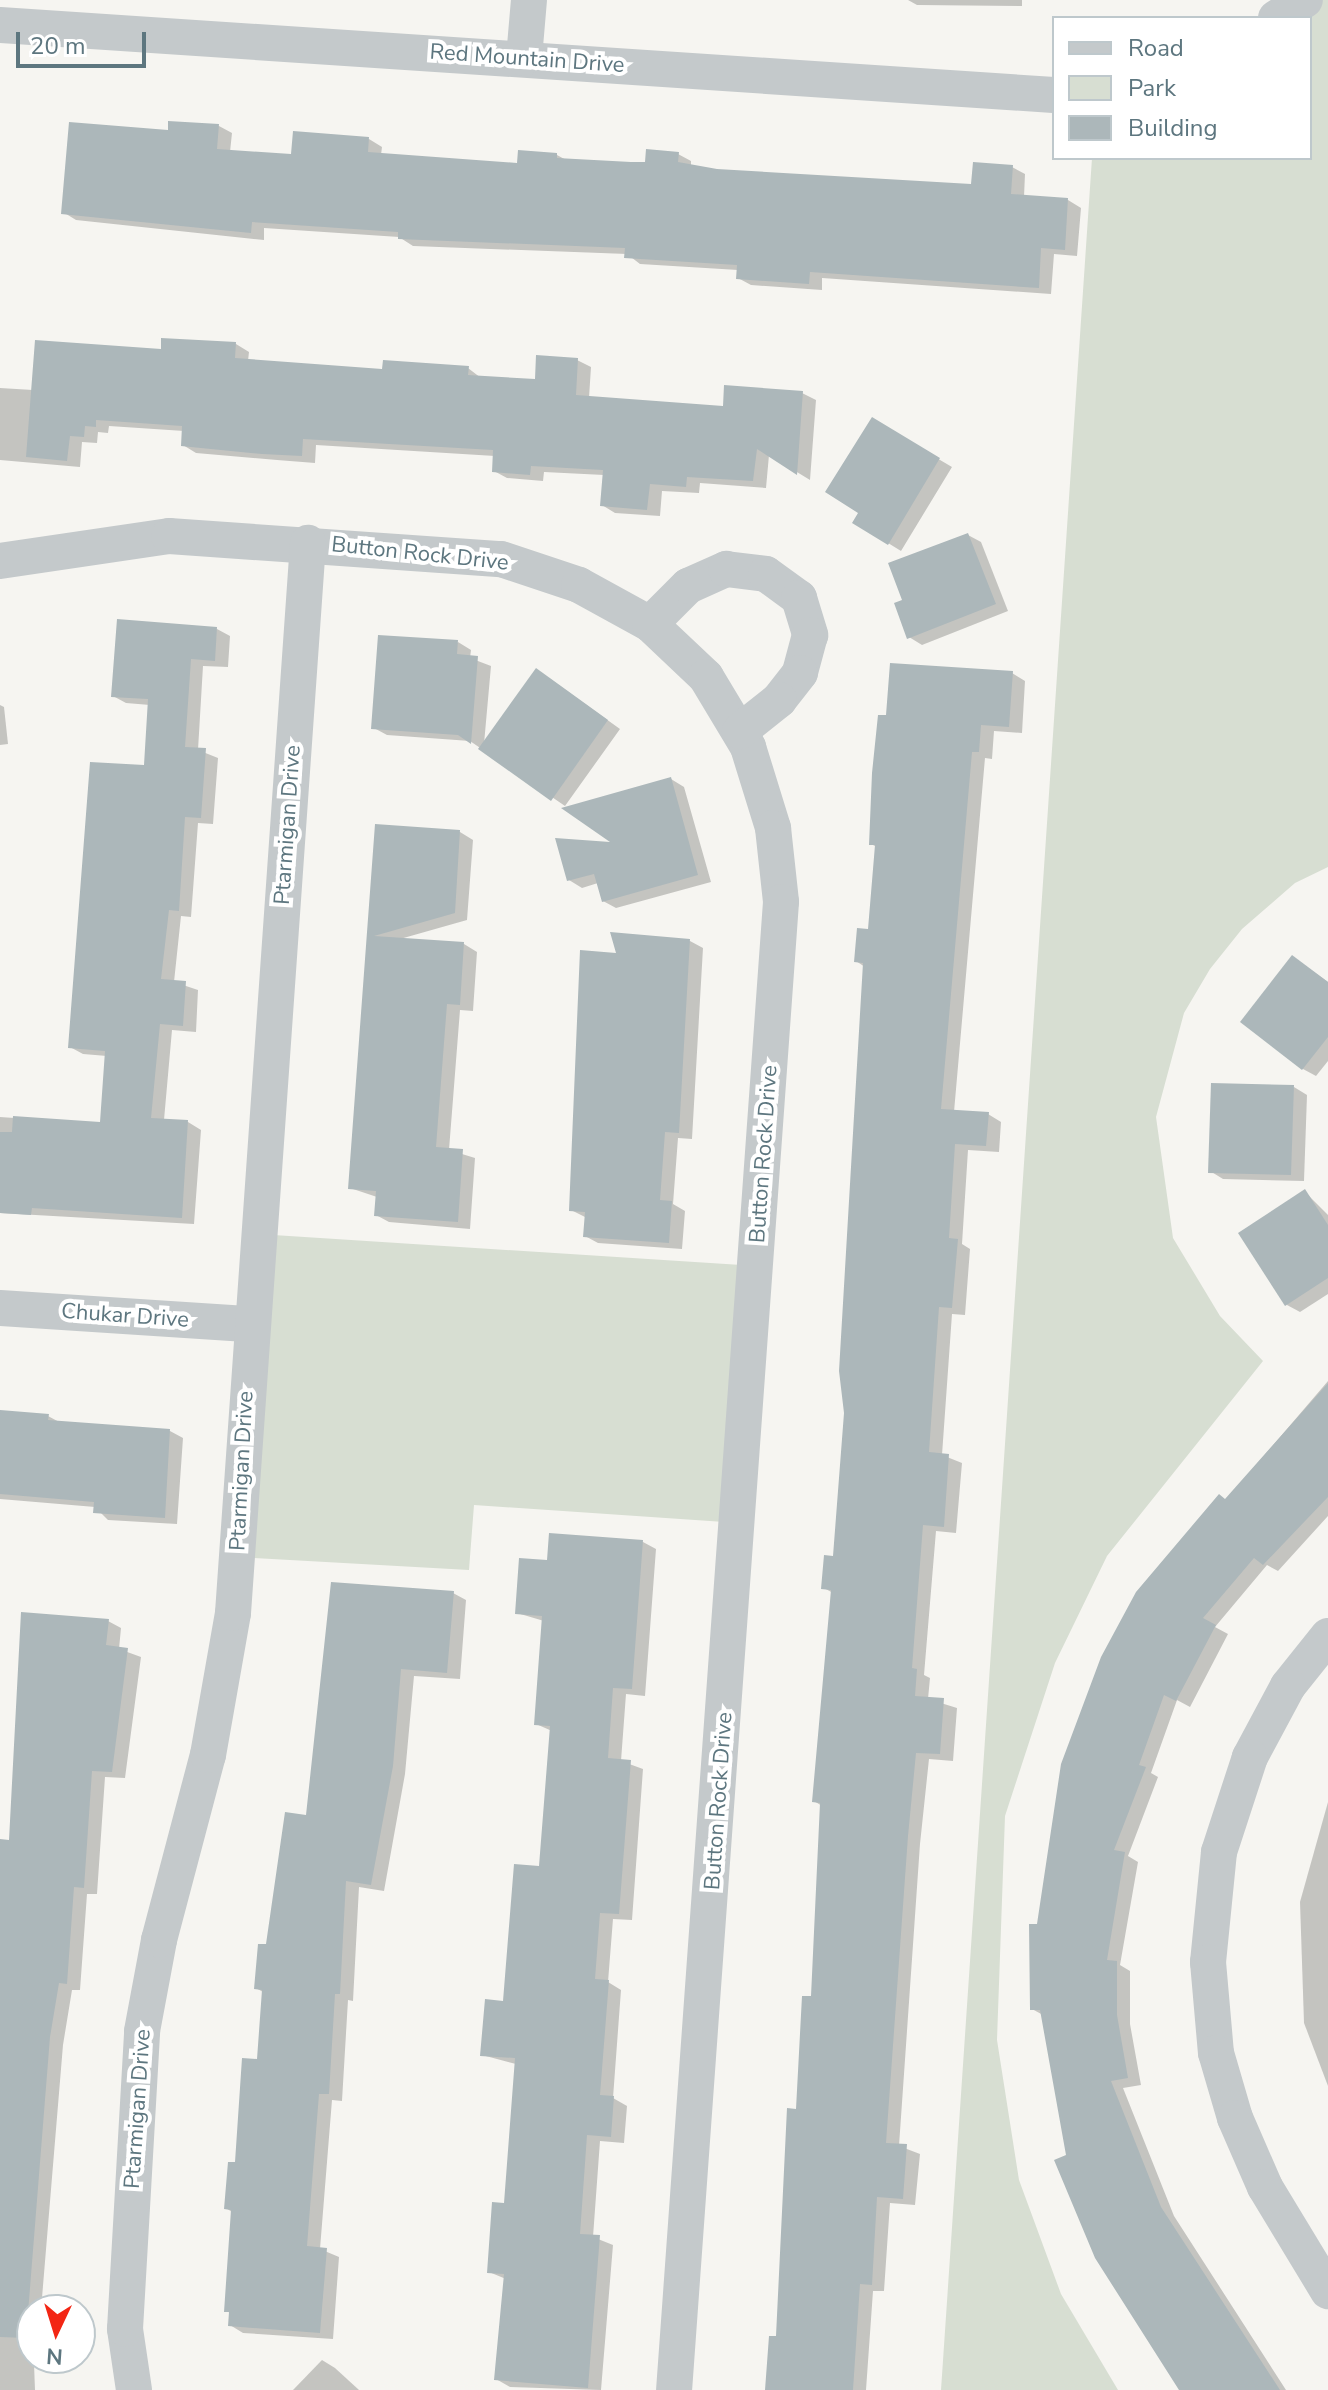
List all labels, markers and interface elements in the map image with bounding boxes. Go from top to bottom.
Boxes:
scale bar [20,16,150,66]
legend [1052,16,1312,160]
text: 20 m [30,30,86,62]
text: Road [1128,32,1184,64]
street label: Red Mountain Drive [429,39,625,79]
text: Park [1128,72,1176,104]
text: Building [1128,112,1218,144]
street label: Button Rock Drive [330,532,510,576]
street label: Ptarmigan Drive [269,744,307,906]
street label: Button Rock Drive [745,1064,783,1244]
street label: Chukar Drive [60,1298,190,1334]
street label: Ptarmigan Drive [225,1390,259,1552]
street label: Button Rock Drive [700,1711,738,1891]
street label: Ptarmigan Drive [119,2028,157,2190]
north arrow [16,2294,96,2374]
text: N [45,2340,64,2371]

